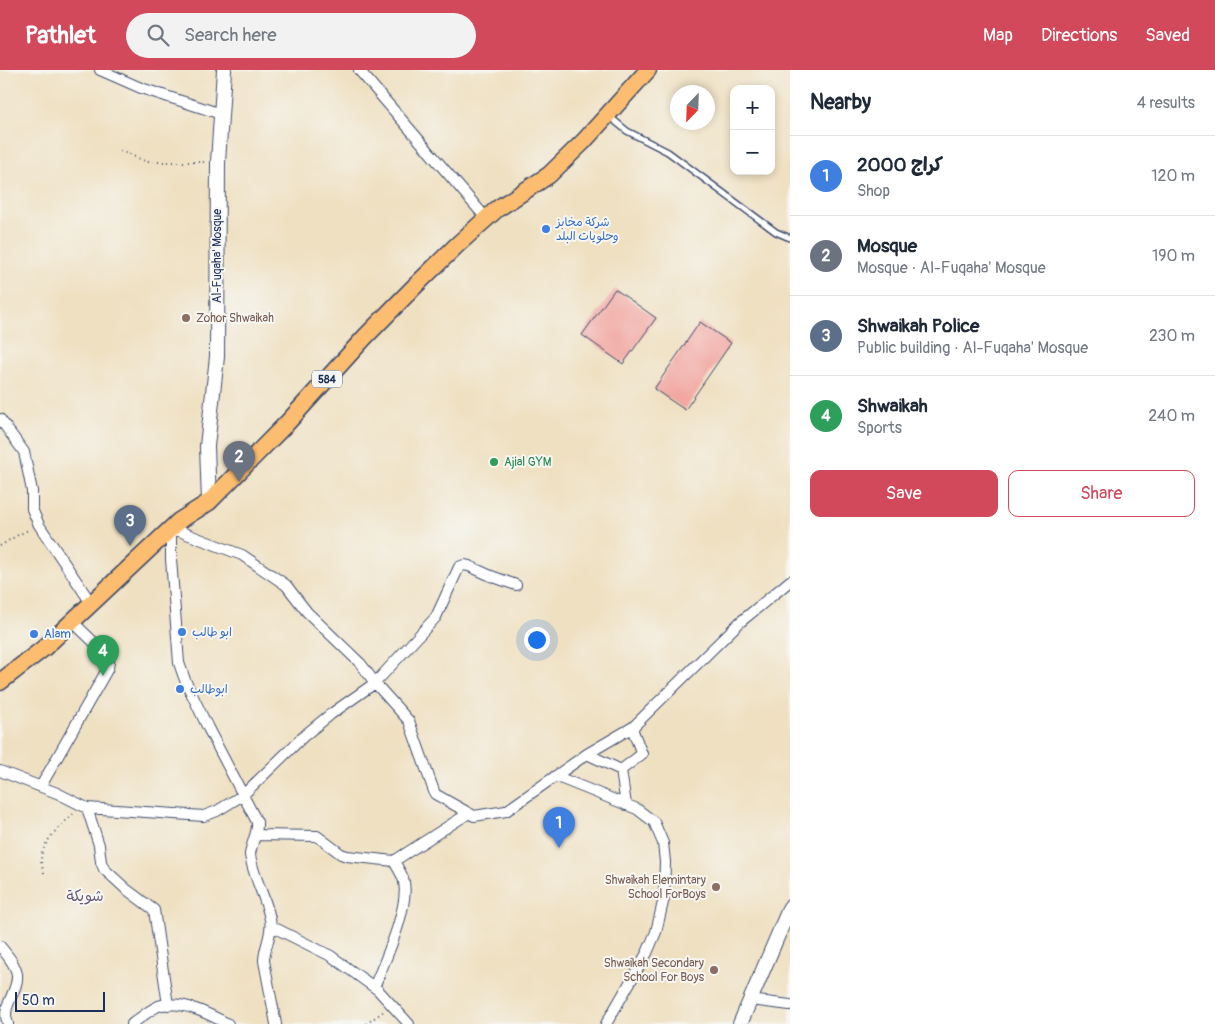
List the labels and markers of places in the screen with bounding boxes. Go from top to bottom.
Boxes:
place label: شركة مخابز وحلويات البلد [555,215,619,244]
marker: شركة مخابز وحلويات البلد [540,223,552,235]
place label: Zohor Shwaikah [196,311,274,326]
marker: Zohor Shwaikah [180,312,192,324]
pin: 2 [223,441,255,482]
place label: Ajial GYM [504,455,552,470]
marker: Ajial GYM [488,456,500,468]
pin: 3 [114,505,146,546]
place label: ابو طالب [192,625,232,640]
marker: ابو طالب [176,626,188,638]
place label: Alam [44,627,71,642]
marker: Alam [28,628,40,640]
pin: 4 [87,635,119,676]
place label: ابوطالب [190,682,228,697]
marker: ابوطالب [174,683,186,695]
pin: 1 [543,807,575,848]
place label: Shwaikah Elemintary School ForBoys [605,873,707,902]
marker: Shwaikah Elemintary School ForBoys [710,881,722,893]
place label: Shwaikah Secondary School For Boys [604,956,705,985]
marker: Shwaikah Secondary School For Boys [708,964,720,976]

